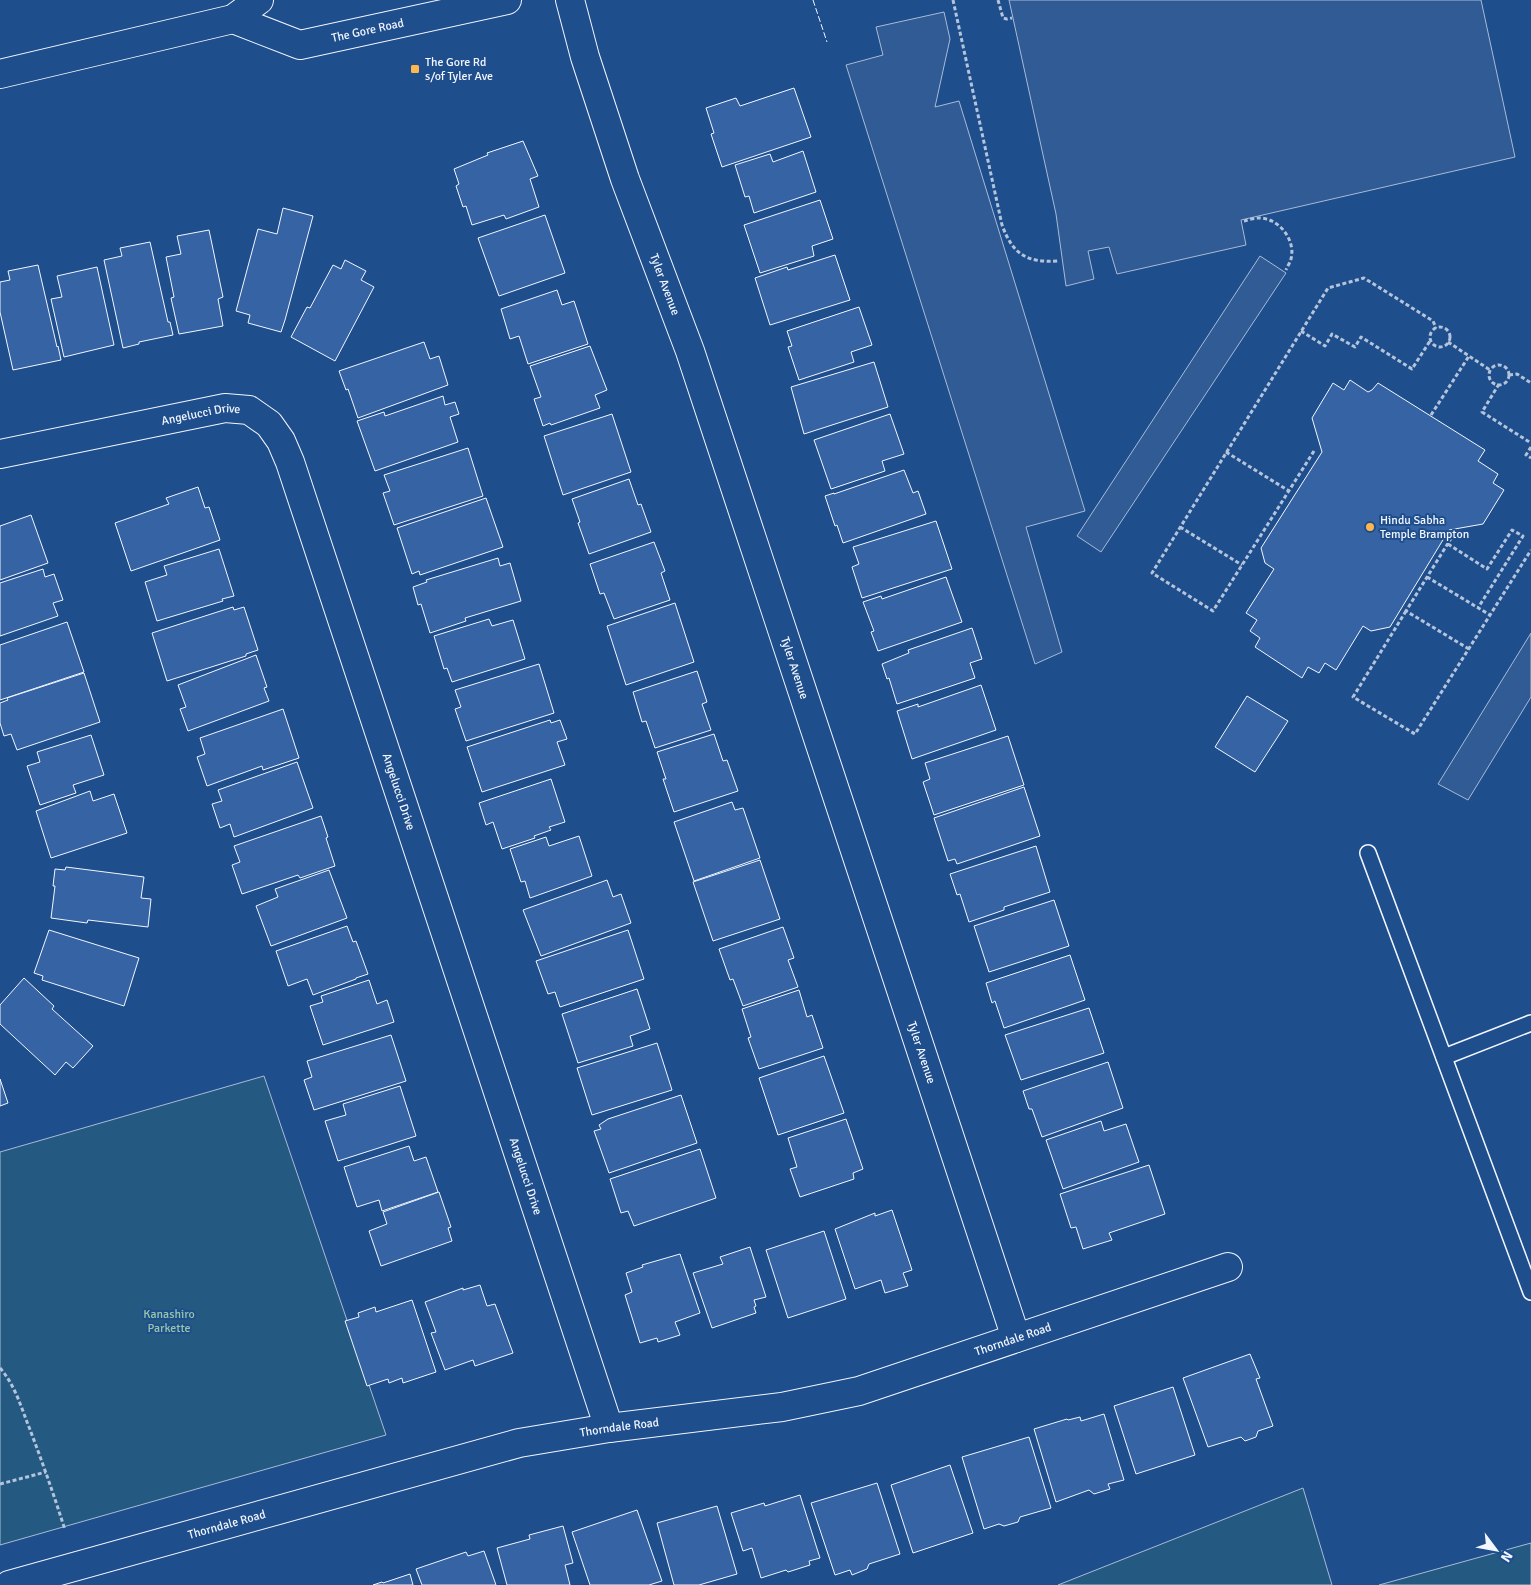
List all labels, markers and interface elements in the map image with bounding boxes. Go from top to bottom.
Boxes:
street label: The Gore Road [330,16,405,46]
place label: The Gore Rd s/of Tyler Ave [425,55,493,84]
marker: The Gore Rd s/of Tyler Ave [409,63,421,75]
street label: Tyler Avenue [646,252,683,318]
street label: Angelucci Drive [160,401,241,429]
place label: Hindu Sabha Temple Brampton [1380,513,1469,542]
marker: Hindu Sabha Temple Brampton [1364,521,1376,533]
street label: Tyler Avenue [777,635,811,701]
street label: Angelucci Drive [379,751,418,832]
street label: Tyler Avenue [904,1020,939,1086]
street label: Angelucci Drive [506,1136,545,1217]
park label: Kanashiro Parkette [143,1307,195,1336]
street label: Thorndale Road [973,1320,1053,1360]
street label: Thorndale Road [579,1415,660,1441]
street label: Thorndale Road [186,1507,267,1543]
north arrow [1471,1525,1521,1575]
text: N [1497,1548,1516,1565]

